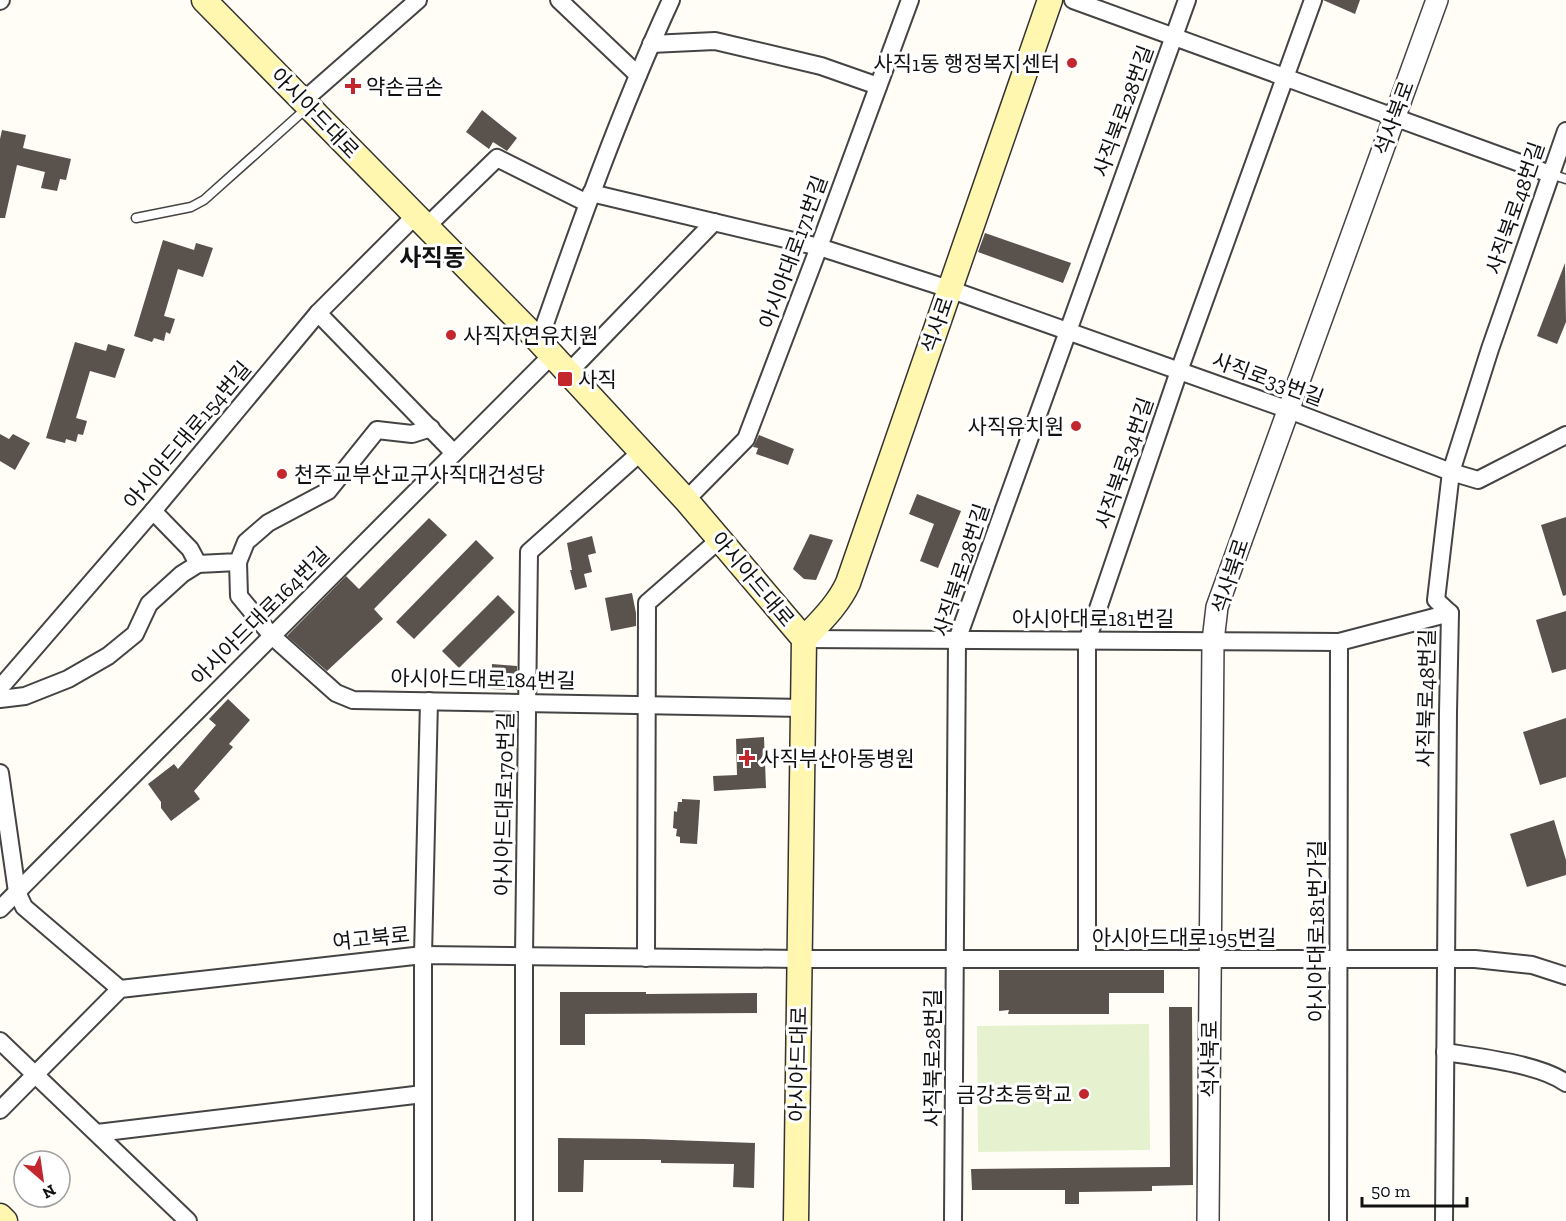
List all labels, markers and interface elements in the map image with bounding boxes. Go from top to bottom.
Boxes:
street label: 사직북로28번길 [1088,42,1158,180]
place label: 사직1동 행정복지센터 [873,51,1060,76]
marker: 사직1동 행정복지센터 [1065,56,1079,70]
street label: 아시아드대로 [266,63,364,163]
place label: 약손금손 [366,74,443,99]
marker: 약손금손 [344,77,362,95]
street label: 석사북로 [1369,77,1419,159]
street label: 사직북로48번길 [1481,138,1549,278]
street label: 아시아대로171번길 [754,172,832,332]
district label: 사직동 [399,243,465,272]
street label: 석사로 [916,294,958,356]
place label: 사직자연유치원 [463,323,598,348]
marker: 사직자연유치원 [444,328,458,342]
street label: 사직로33번길 [1209,347,1327,411]
street label: 아시아드대로154번길 [118,356,256,514]
place label: 사직 [578,367,617,392]
marker: 사직 [556,370,574,388]
street label: 사직북로34번길 [1090,394,1158,532]
place label: 사직유치원 [967,414,1064,439]
marker: 사직유치원 [1069,419,1083,433]
place label: 천주교부산교구사직대건성당 [294,462,545,487]
marker: 천주교부산교구사직대건성당 [275,467,289,481]
street label: 사직북로28번길 [928,500,994,640]
street label: 아시아드대로 [706,527,800,631]
street label: 석사북로 [1206,535,1254,617]
street label: 아시아드대로164번길 [186,542,334,690]
street label: 아시아대로181번길 [1012,606,1174,631]
street label: 사직북로48번길 [1412,629,1440,767]
street label: 아시아드대로184번길 [390,665,576,693]
street label: 아시아드대로170번길 [490,712,518,896]
place label: 사직부산아동병원 [760,746,915,771]
marker: 사직부산아동병원 [738,749,756,767]
street label: 아시아대로181번가길 [1304,840,1329,1022]
street label: 여고북로 [331,922,411,954]
street label: 아시아드대로195번길 [1092,925,1276,950]
street label: 사직북로28번길 [920,989,945,1127]
street label: 아시아드대로 [784,1006,812,1122]
street label: 석사북로 [1197,1020,1222,1098]
place label: 금강초등학교 [956,1082,1072,1107]
marker: 금강초등학교 [1077,1087,1091,1101]
north arrow [12,1149,72,1209]
scale bar [1362,1170,1467,1208]
text: N [39,1180,59,1203]
text: 50 m [1371,1180,1411,1202]

